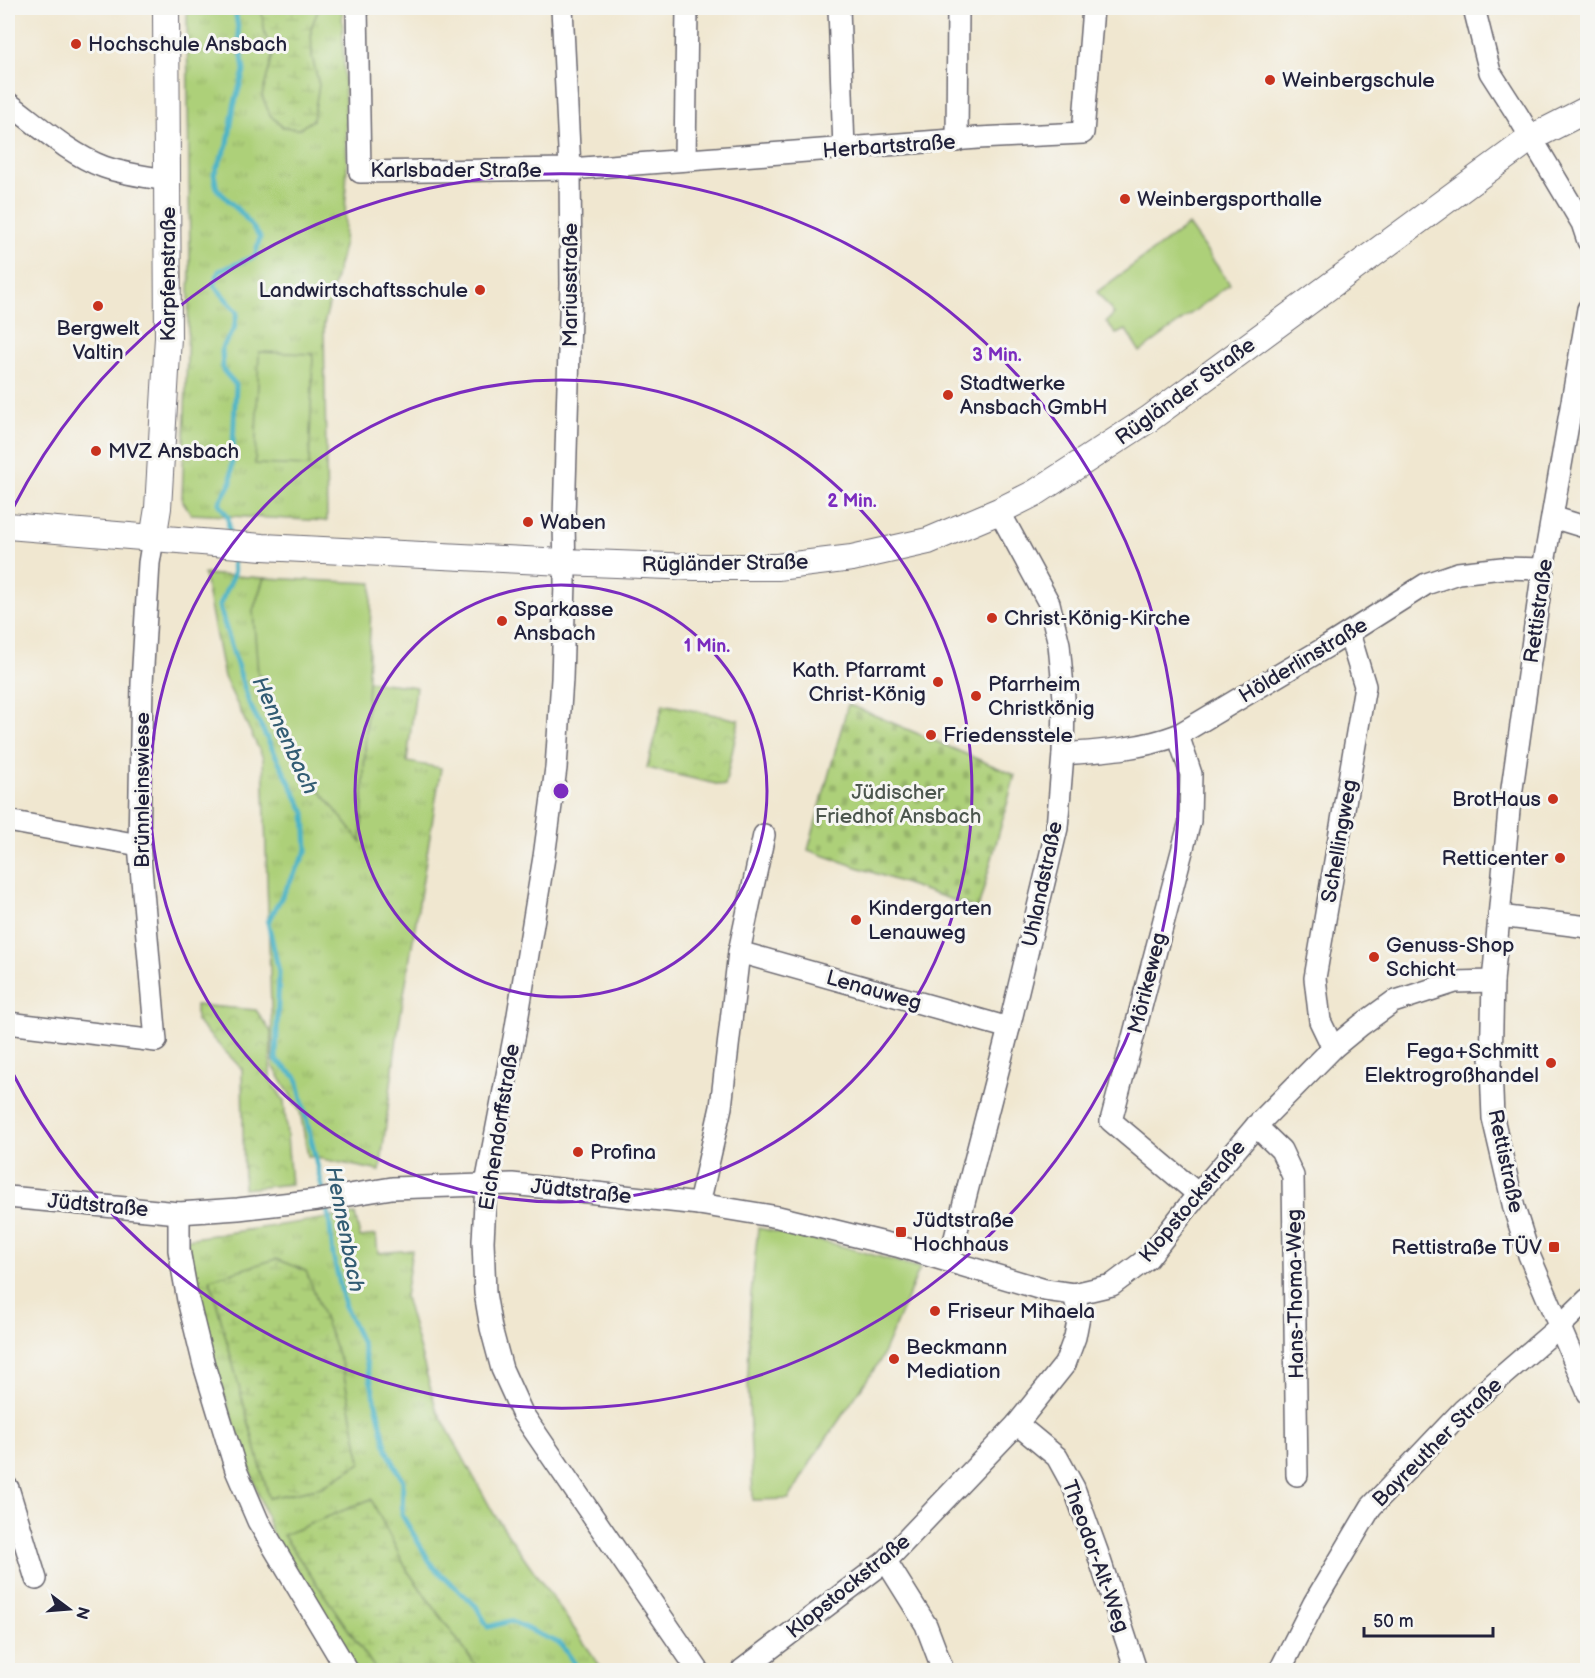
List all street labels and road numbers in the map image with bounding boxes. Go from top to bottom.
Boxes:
street label: Herbartstraße [822,129,956,164]
street label: Karlsbader Straße [370,158,542,183]
street label: Karpfenstraße [156,207,181,341]
street label: Mariusstraße [558,223,583,347]
street label: Rügländer Straße [1110,332,1260,451]
street label: Rügländer Straße [641,550,809,577]
street label: Rettistraße [1519,557,1558,665]
street label: Hölderlinstraße [1235,612,1372,709]
street label: Brünnleinswiese [130,712,155,868]
street label: Schellingweg [1316,778,1363,905]
street label: Uhlandstraße [1017,819,1068,949]
street label: Mörikeweg [1123,930,1172,1036]
street label: Lenauweg [823,965,924,1016]
street label: Eichendorffstraße [474,1042,525,1212]
street label: Rettistraße [1482,1107,1529,1215]
street label: Klopstockstraße [1134,1135,1251,1268]
street label: Jüdtstraße [529,1174,633,1209]
street label: Jüdtstraße [47,1189,149,1222]
street label: Hans-Thoma-Weg [1282,1209,1309,1379]
street label: Bayreuther Straße [1367,1372,1507,1512]
street label: Theodor-Alt-Weg [1056,1477,1135,1636]
street label: Klopstockstraße [781,1529,915,1644]

